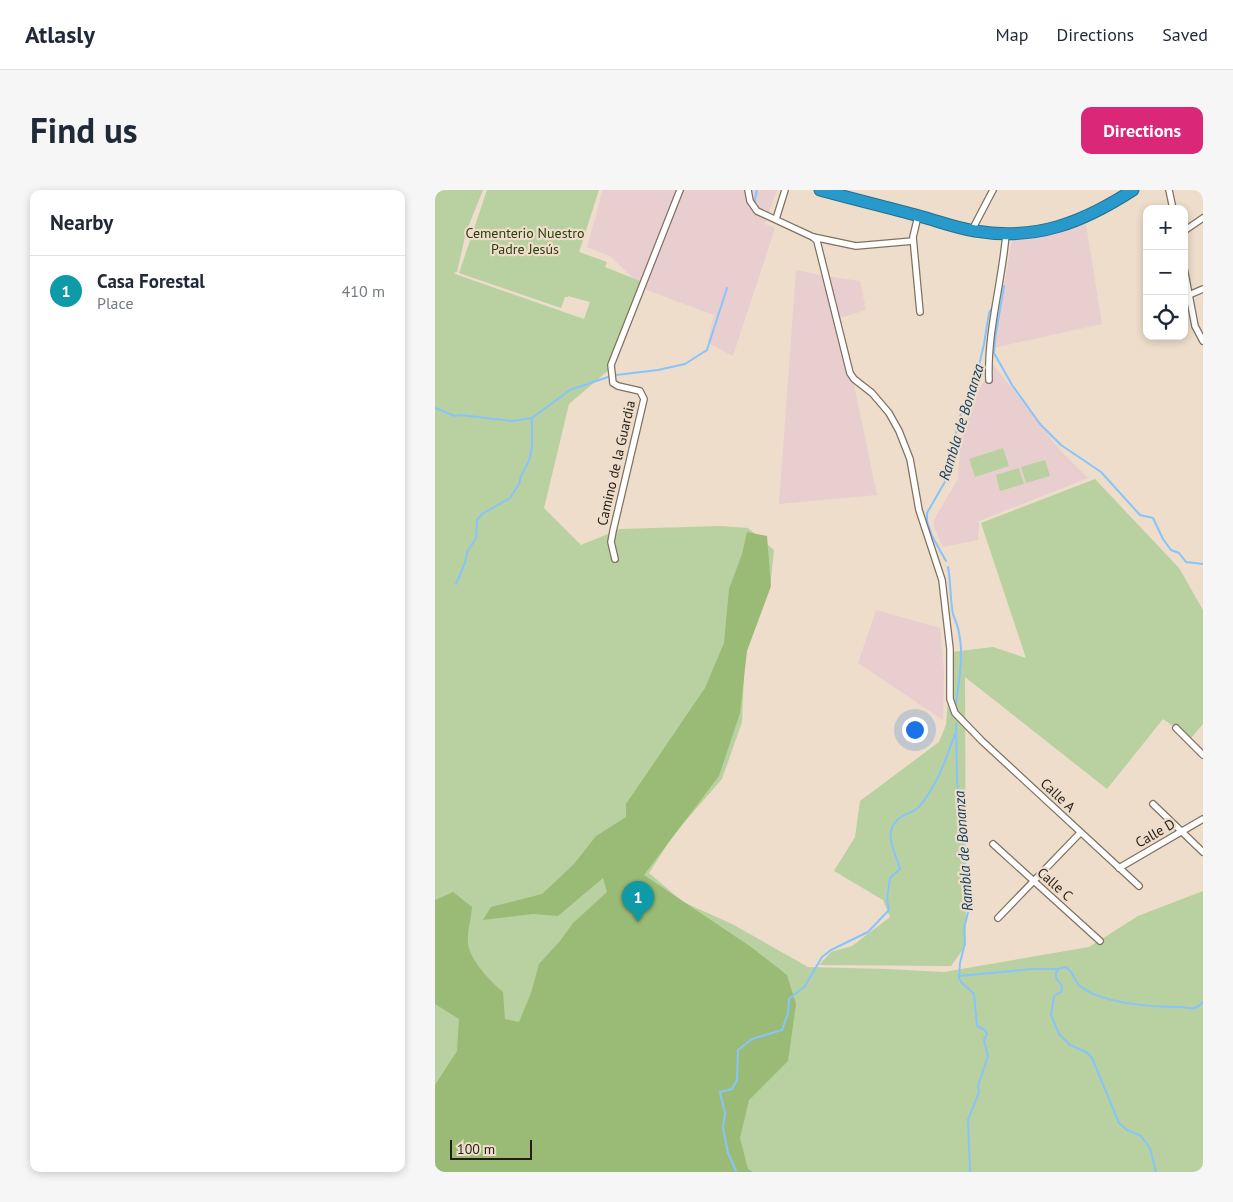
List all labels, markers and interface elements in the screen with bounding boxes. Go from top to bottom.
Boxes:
text: Atlasly [25,19,95,50]
text: Map [996,23,1028,46]
text: Directions [1056,23,1134,46]
text: Saved [1162,23,1208,46]
text: Find us [30,107,138,153]
button: Directions [1081,107,1203,154]
map controls [1143,205,1188,340]
button: + [1143,205,1188,250]
text: Nearby [50,209,113,236]
park label: Cementerio Nuestro Padre Jesús [465,224,585,258]
button: − [1143,250,1188,295]
text: Casa Forestal [97,269,205,293]
text: 1 [61,281,71,301]
text: 410 m [342,281,385,301]
text: Place [97,293,134,313]
button: locate [1143,295,1188,340]
water label: Rambla de Bonanza [934,361,988,482]
street label: Camino de la Guardia [593,399,639,527]
your location [902,717,928,743]
street label: Calle A [1037,774,1080,816]
water label: Rambla de Bonanza [949,789,977,912]
street label: Calle D [1132,814,1178,852]
street label: Calle C [1033,863,1077,905]
pin: 1 [622,881,654,922]
scale bar [450,1137,533,1160]
text: 100 m [457,1140,495,1158]

